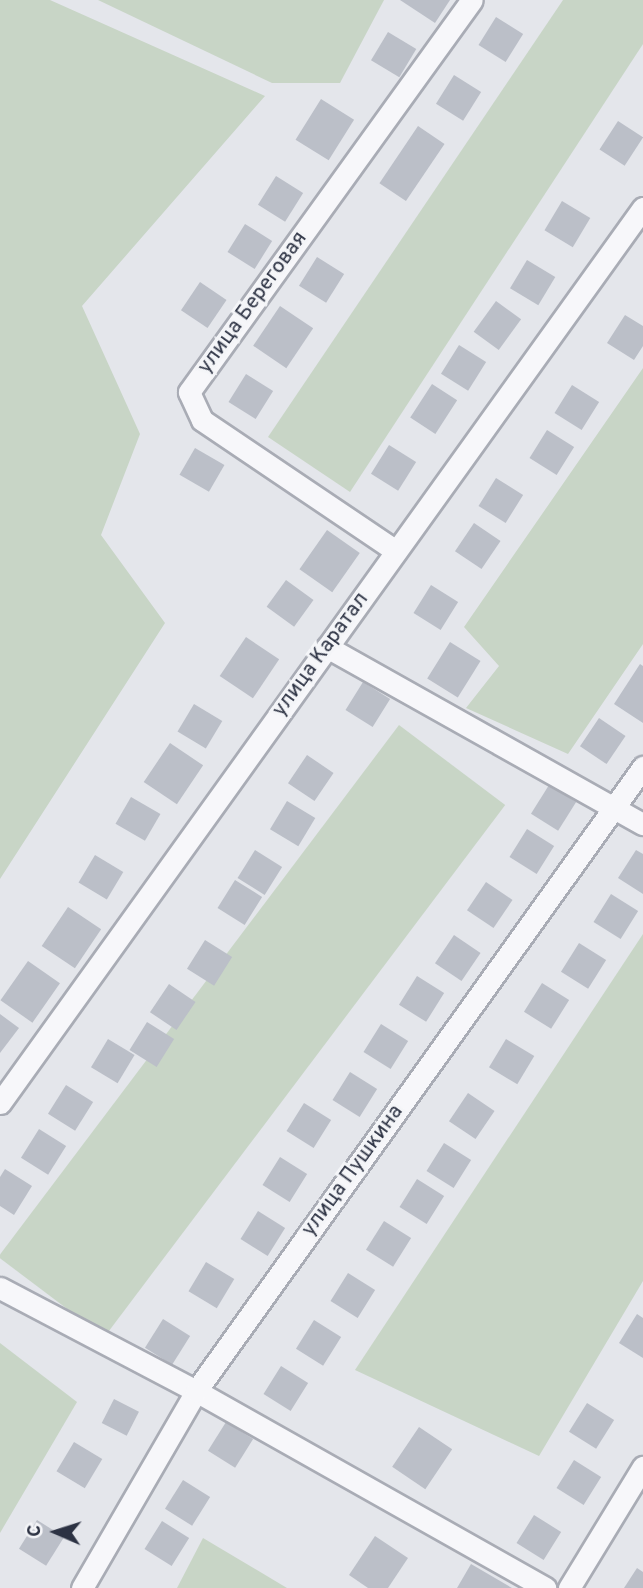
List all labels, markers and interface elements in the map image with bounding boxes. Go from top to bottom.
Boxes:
street label: улица Береговая [193,227,313,379]
street label: улица Каратал [268,588,374,722]
street label: улица Пушкина [297,1100,409,1242]
north arrow [21,1497,91,1567]
text: С [23,1524,47,1538]

